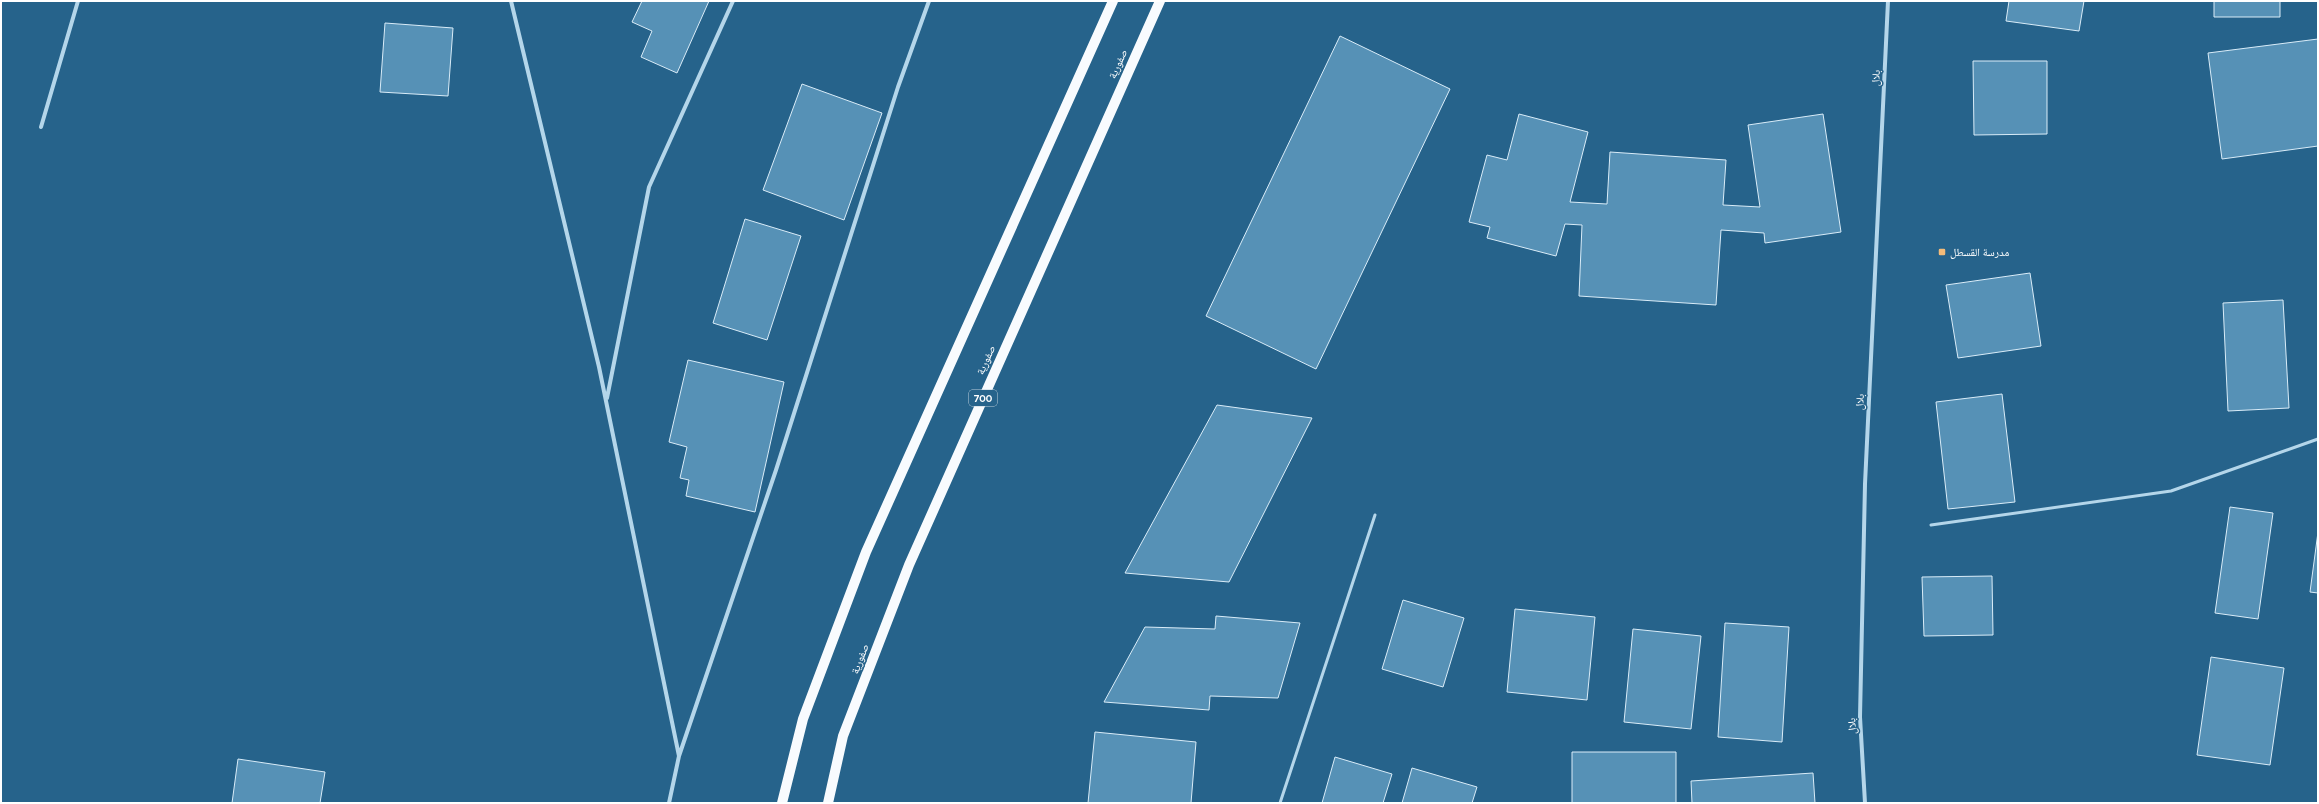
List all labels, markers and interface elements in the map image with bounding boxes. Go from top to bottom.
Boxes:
street label: صفورية [1106,47,1130,81]
street label: بلال [1869,70,1883,86]
place label: مدرسة القسطل [1950,246,2009,259]
marker: مدرسة القسطل [1937,247,1947,257]
street label: صفورية [974,343,998,377]
road number: 700 [969,390,997,406]
street label: بلال [1853,394,1867,410]
street label: صفورية [848,642,872,676]
street label: بلال [1845,718,1859,734]

